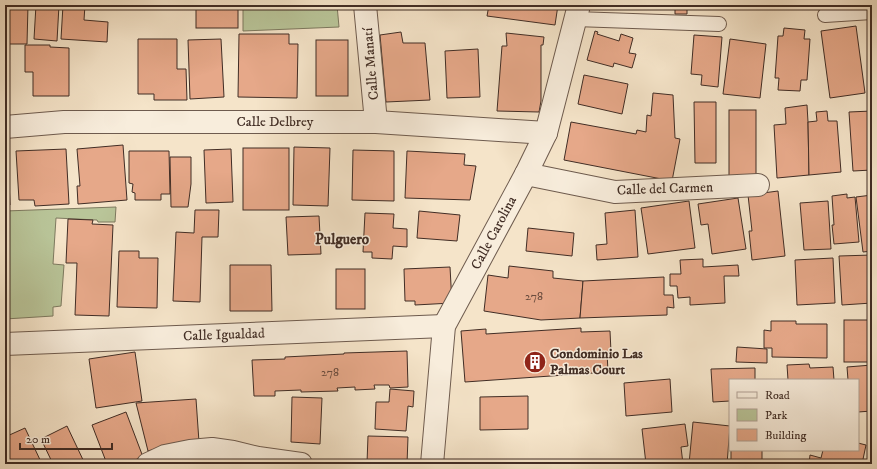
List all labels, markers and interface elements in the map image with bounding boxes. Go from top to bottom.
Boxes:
street label: Calle Manatí [359,26,383,101]
street label: Calle Delbrey [237,113,314,131]
street label: Calle del Carmen [616,178,714,200]
street label: Calle Carolina [467,193,521,273]
district label: Pulguero [315,230,370,249]
house number: 278 [525,289,543,304]
street label: Calle Igualdad [183,325,265,345]
place label: Condominio Las Palmas Court [550,345,643,379]
building icon: Condominio Las Palmas Court [522,349,548,375]
house number: 278 [321,365,339,380]
legend [729,379,859,451]
text: Road [765,388,790,403]
text: Park [765,408,787,423]
scale bar [20,425,112,451]
text: Building [765,428,806,443]
text: 20 m [26,432,50,447]

